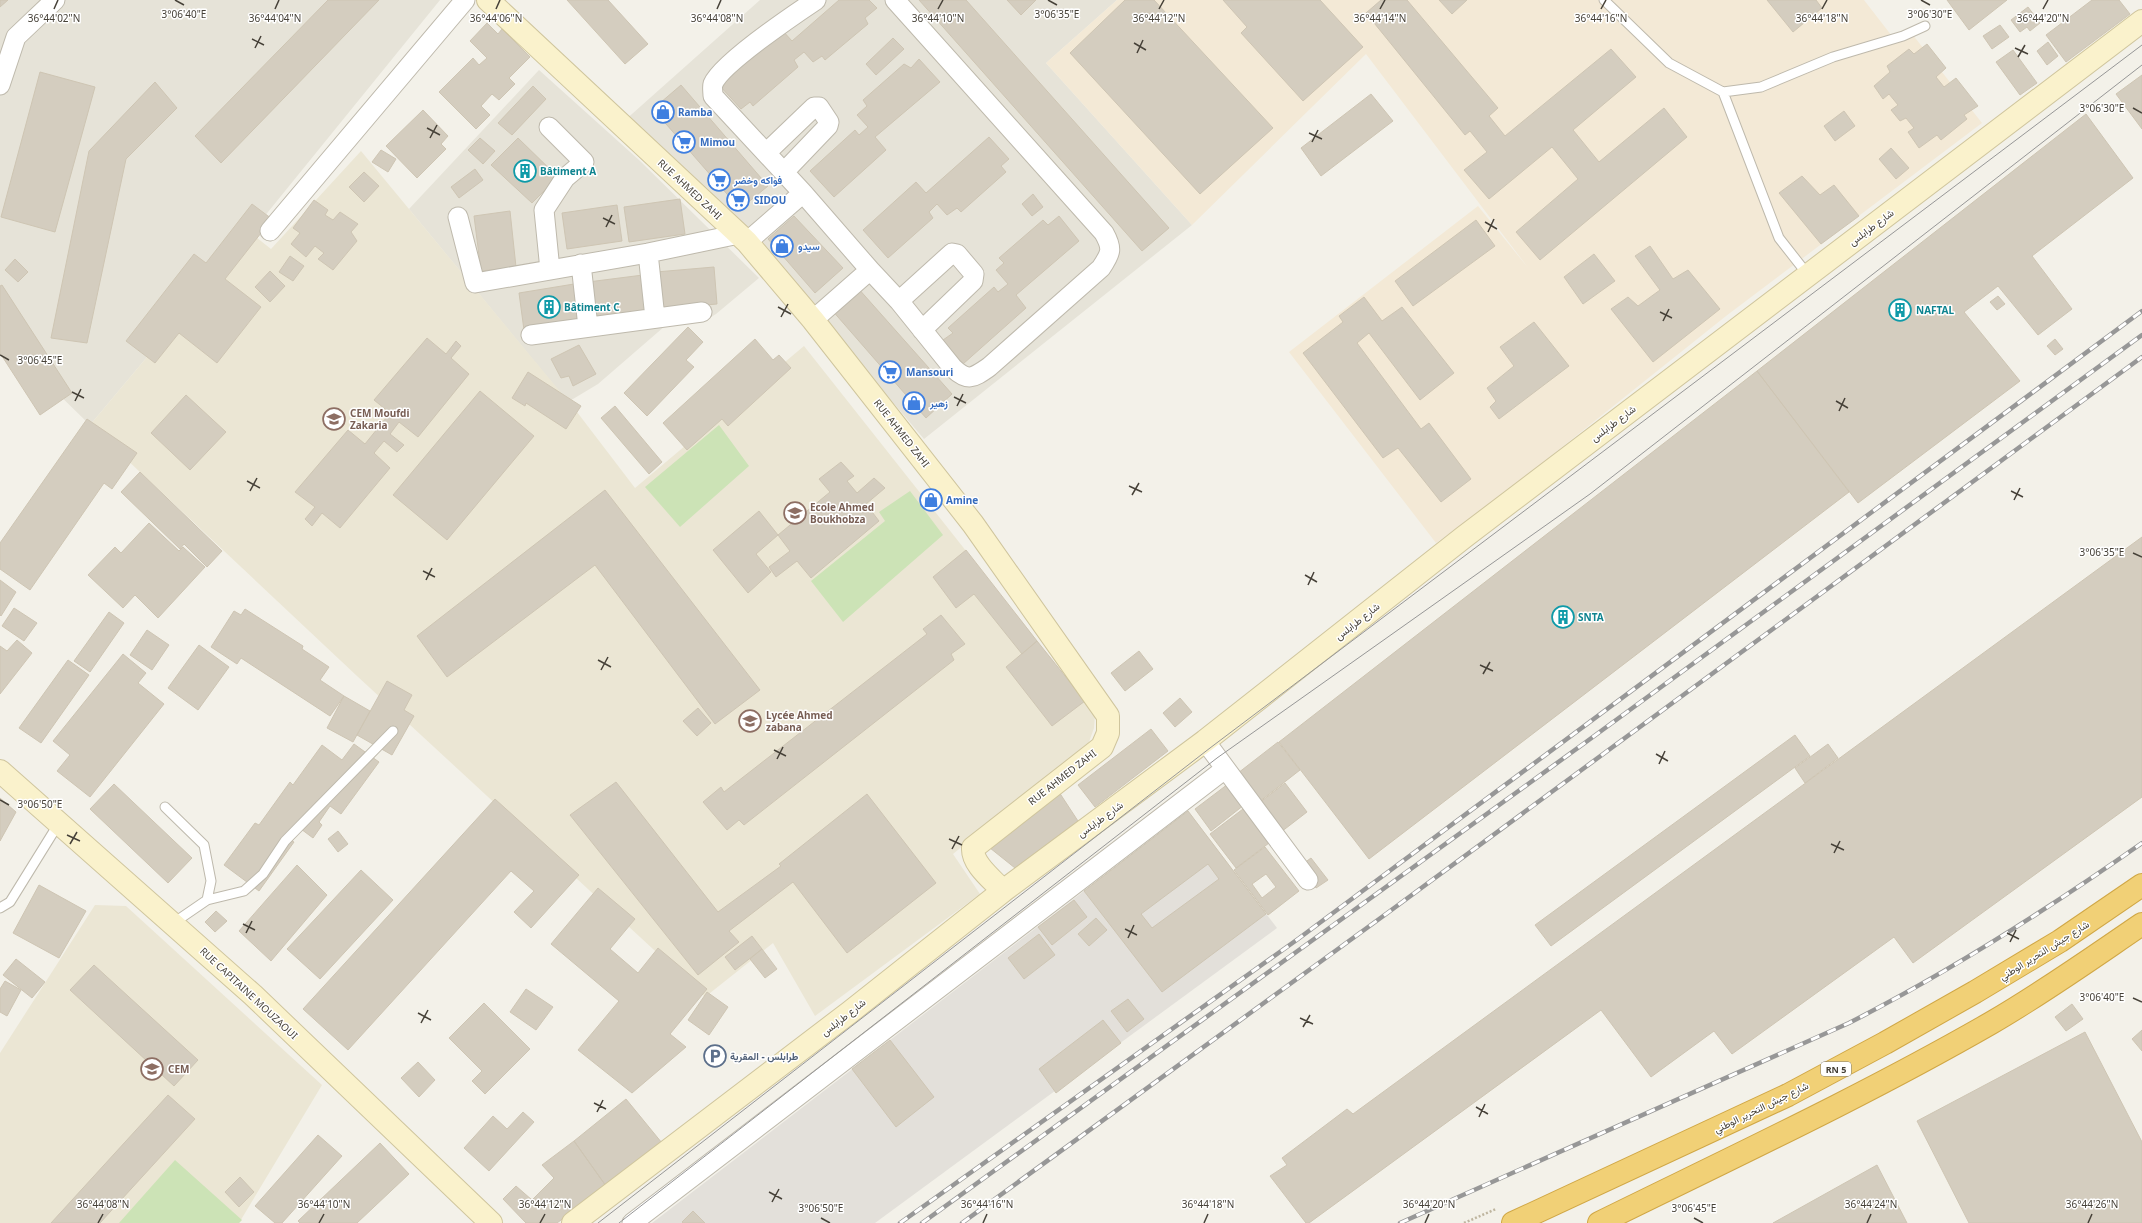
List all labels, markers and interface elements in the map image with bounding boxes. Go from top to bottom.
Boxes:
text: 3°06'40"E [162,7,206,21]
text: 3°06'35"E [1035,7,1079,21]
text: 3°06'30"E [1908,7,1952,21]
text: 36°44'02"N [28,11,80,25]
text: 36°44'04"N [249,11,301,25]
text: 36°44'06"N [470,11,522,25]
text: 36°44'08"N [691,11,743,25]
text: 36°44'10"N [912,11,964,25]
text: 36°44'12"N [1133,11,1185,25]
text: 36°44'14"N [1354,11,1406,25]
text: 36°44'16"N [1575,11,1627,25]
text: 36°44'18"N [1796,11,1848,25]
text: 36°44'20"N [2017,11,2069,25]
shop icon: Ramba [650,99,676,125]
text: 3°06'30"E [2080,101,2124,115]
place label: Ramba [678,105,713,119]
supermarket icon: Mimou [671,129,697,155]
place label: Mimou [700,135,735,149]
street label: RUE AHMED ZAHI [655,156,725,222]
building icon: Bâtiment A [512,158,538,184]
place label: Bâtiment A [540,164,596,178]
supermarket icon: فواكه وخضر [706,167,732,193]
place label: فواكه وخضر [733,173,783,187]
supermarket icon: SIDOU [725,187,751,213]
place label: SIDOU [754,193,786,207]
street label: شارع طرابلس [1846,205,1897,249]
shop icon: سيدو [769,233,795,259]
place label: سيدو [798,239,820,253]
building icon: Bâtiment C [536,294,562,320]
building icon: NAFTAL [1887,297,1913,323]
place label: Bâtiment C [564,300,620,314]
place label: NAFTAL [1916,303,1955,317]
text: 3°06'45"E [18,353,62,367]
supermarket icon: Mansouri [877,359,903,385]
place label: Mansouri [906,365,953,379]
shop icon: زهير [901,390,927,416]
street label: RUE AHMED ZAHI [871,396,933,470]
place label: زهير [929,396,948,410]
street label: شارع طرابلس [1588,401,1639,445]
school or university icon: CEM Moufdi Zakaria [321,406,347,432]
place label: CEM Moufdi Zakaria [350,406,409,432]
shop icon: Amine [918,487,944,513]
place label: Amine [946,493,978,507]
school or university icon: Ecole Ahmed Boukhobza [782,500,808,526]
place label: Ecole Ahmed Boukhobza [810,500,874,526]
text: 3°06'35"E [2080,545,2124,559]
street label: شارع طرابلس [1332,599,1382,643]
building icon: SNTA [1550,604,1576,630]
place label: SNTA [1578,610,1604,624]
school or university icon: Lycée Ahmed zabana [737,708,763,734]
place label: Lycée Ahmed zabana [766,708,832,734]
street label: RUE AHMED ZAHI [1025,746,1099,808]
text: 3°06'50"E [18,797,62,811]
street label: شارع طرابلس [1074,798,1126,840]
street label: شارع جيش التحرير الوطني [1996,917,2093,985]
street label: RUE CAPITAINE MOUZAOUI [197,944,301,1042]
text: 3°06'40"E [2080,990,2124,1004]
street label: شارع طرابلس [818,995,868,1039]
parking icon: طرابلس - المقرية [702,1043,728,1069]
place label: طرابلس - المقرية [730,1049,799,1063]
school or university icon: CEM [139,1056,165,1082]
place label: CEM [168,1062,189,1076]
road number: RN 5 [1821,1062,1851,1076]
street label: شارع جيش التحرير الوطني [1711,1078,1812,1138]
text: 36°44'08"N [77,1197,129,1211]
text: 36°44'10"N [298,1197,350,1211]
text: 36°44'12"N [519,1197,571,1211]
text: 36°44'16"N [961,1197,1013,1211]
text: 36°44'18"N [1182,1197,1234,1211]
text: 36°44'20"N [1403,1197,1455,1211]
text: 36°44'24"N [1845,1197,1897,1211]
text: 36°44'26"N [2066,1197,2118,1211]
text: 3°06'50"E [799,1201,843,1215]
text: 3°06'45"E [1672,1201,1716,1215]

